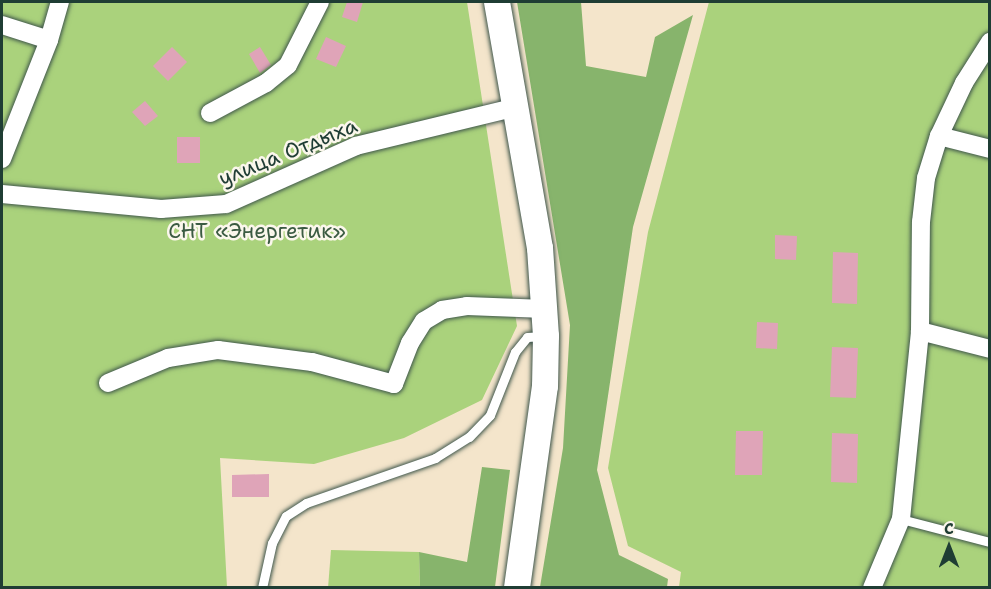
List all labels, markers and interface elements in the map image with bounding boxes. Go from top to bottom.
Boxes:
street label: улица Отдыха [215,113,361,191]
park label: СНТ «Энергетик» [168,218,346,244]
north arrow [919,517,979,577]
text: С [944,518,954,539]

